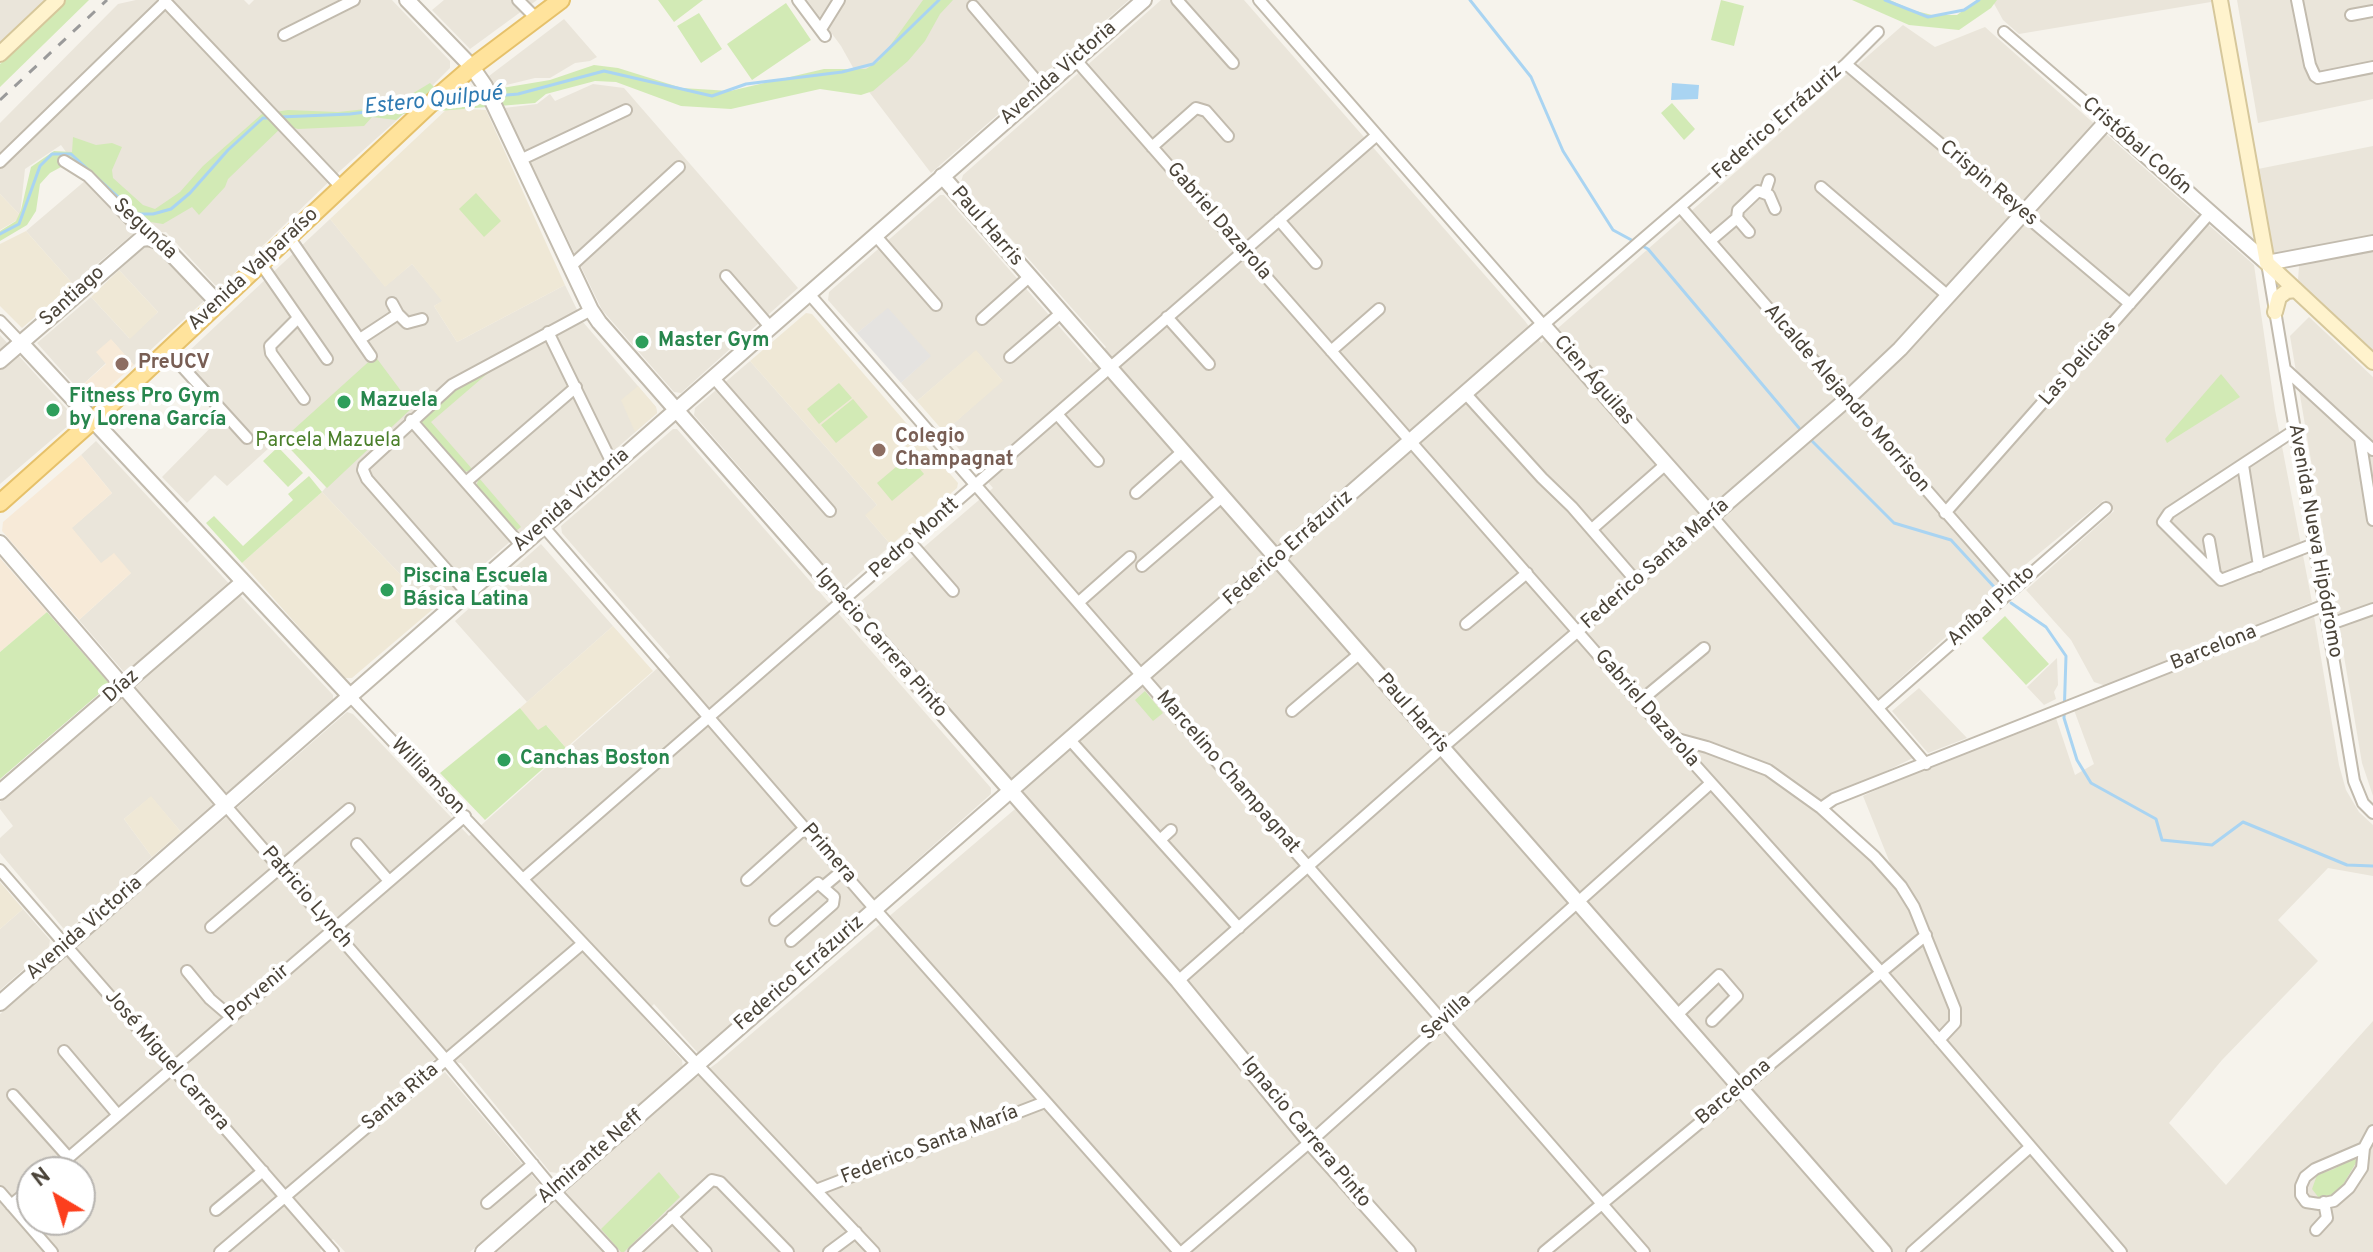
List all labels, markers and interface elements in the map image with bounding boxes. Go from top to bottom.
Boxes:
street label: Avenida Victoria [996,17,1122,131]
street label: Federico Errázuriz [1708,60,1848,186]
water label: Estero Quilpué [362,82,504,122]
street label: Cristóbal Colón [2076,93,2196,201]
street label: Crispin Reyes [1934,136,2042,232]
street label: Gabriel Dazarola [1160,158,1276,286]
street label: Paul Harris [945,182,1027,272]
street label: Segunda [107,194,181,266]
street label: Avenida Valparaíso [184,203,324,337]
street label: Santiago [36,262,110,332]
street label: Alcalde Alejandro Morrison [1758,300,1934,498]
street label: Las Delicias [2035,316,2123,412]
place label: Master Gym [658,330,769,354]
street label: Cien Águilas [1548,331,1638,431]
marker: Master Gym [633,333,651,351]
place label: PreUCV [138,352,210,376]
marker: PreUCV [113,355,131,373]
place label: Fitness Pro Gym by Lorena García [69,386,226,433]
place label: Mazuela [360,390,438,414]
marker: Mazuela [335,393,353,411]
marker: Fitness Pro Gym by Lorena García [44,401,62,419]
street label: Avenida Nueva Hipódromo [2282,422,2346,660]
place label: Colegio Champagnat [895,426,1014,473]
park label: Parcela Mazuela [255,430,401,454]
marker: Colegio Champagnat [870,441,888,459]
street label: Avenida Victoria [509,444,635,558]
street label: Federico Errázuriz [1219,486,1359,612]
street label: Pedro Montt [865,493,965,585]
street label: Federico Santa María [1577,494,1735,636]
street label: Aníbal Pinto [1943,562,2041,652]
street label: Ignacio Carrera Pinto [809,565,951,723]
place label: Piscina Escuela Básica Latina [403,566,548,613]
marker: Piscina Escuela Básica Latina [378,581,396,599]
street label: Barcelona [2168,621,2260,677]
street label: Gabriel Dazarola [1588,645,1704,773]
street label: Díaz [99,665,145,709]
street label: Paul Harris [1371,669,1453,759]
street label: Marcelino Champagnat [1150,687,1304,859]
street label: Williamson [385,734,469,820]
place label: Canchas Boston [520,748,670,772]
marker: Canchas Boston [495,751,513,769]
street label: Primera [796,819,860,889]
street label: Patricio Lynch [255,842,357,954]
street label: Avenida Victoria [22,872,148,986]
street label: Federico Errázuriz [730,911,870,1037]
street label: Porvenir [221,960,295,1028]
street label: José Miguel Carrera [98,986,234,1136]
street label: Sevilla [1417,990,1477,1046]
street label: Ignacio Carrera Pinto [1235,1053,1375,1213]
street label: Barcelona [1692,1055,1776,1131]
street label: Santa Rita [358,1059,444,1137]
street label: Federico Santa María [838,1101,1022,1191]
street label: Almirante Neff [534,1106,648,1210]
north arrow [16,1156,96,1236]
text: N [28,1163,57,1194]

